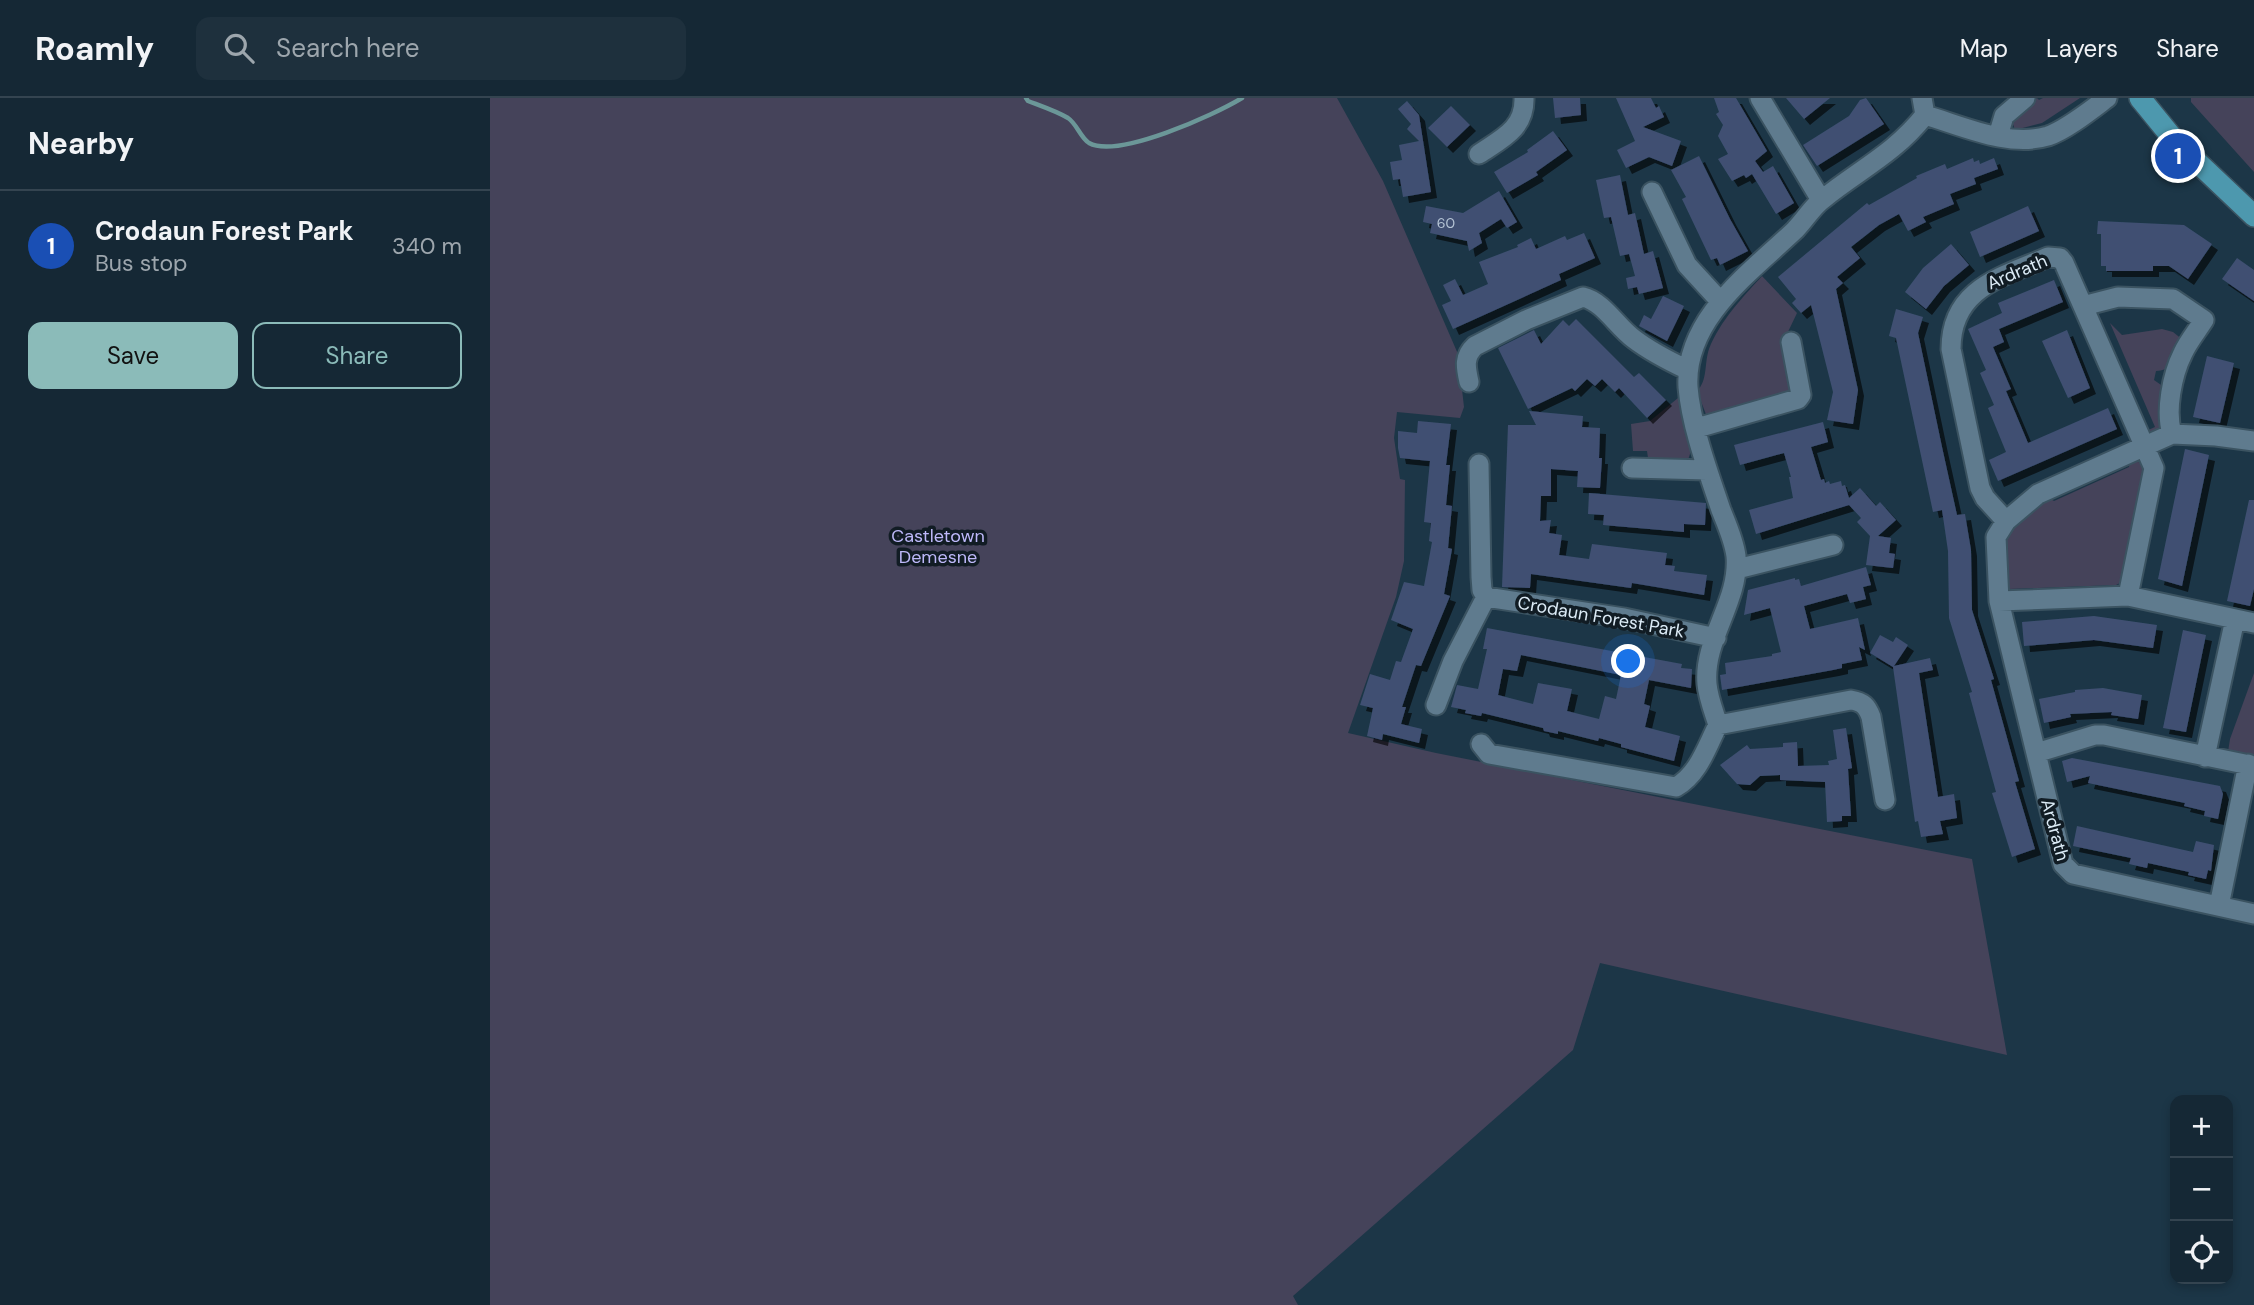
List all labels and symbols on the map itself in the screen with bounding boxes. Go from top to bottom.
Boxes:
pin: 1 [2155,130,2201,182]
house number: 60 [1437,214,1455,232]
street label: Ardrath [1983,249,2051,295]
park label: Castletown Demesne [891,524,985,569]
street label: Crodaun Forest Park [1516,591,1686,643]
your location [1611,644,1645,678]
street label: Ardrath [2035,796,2075,864]

